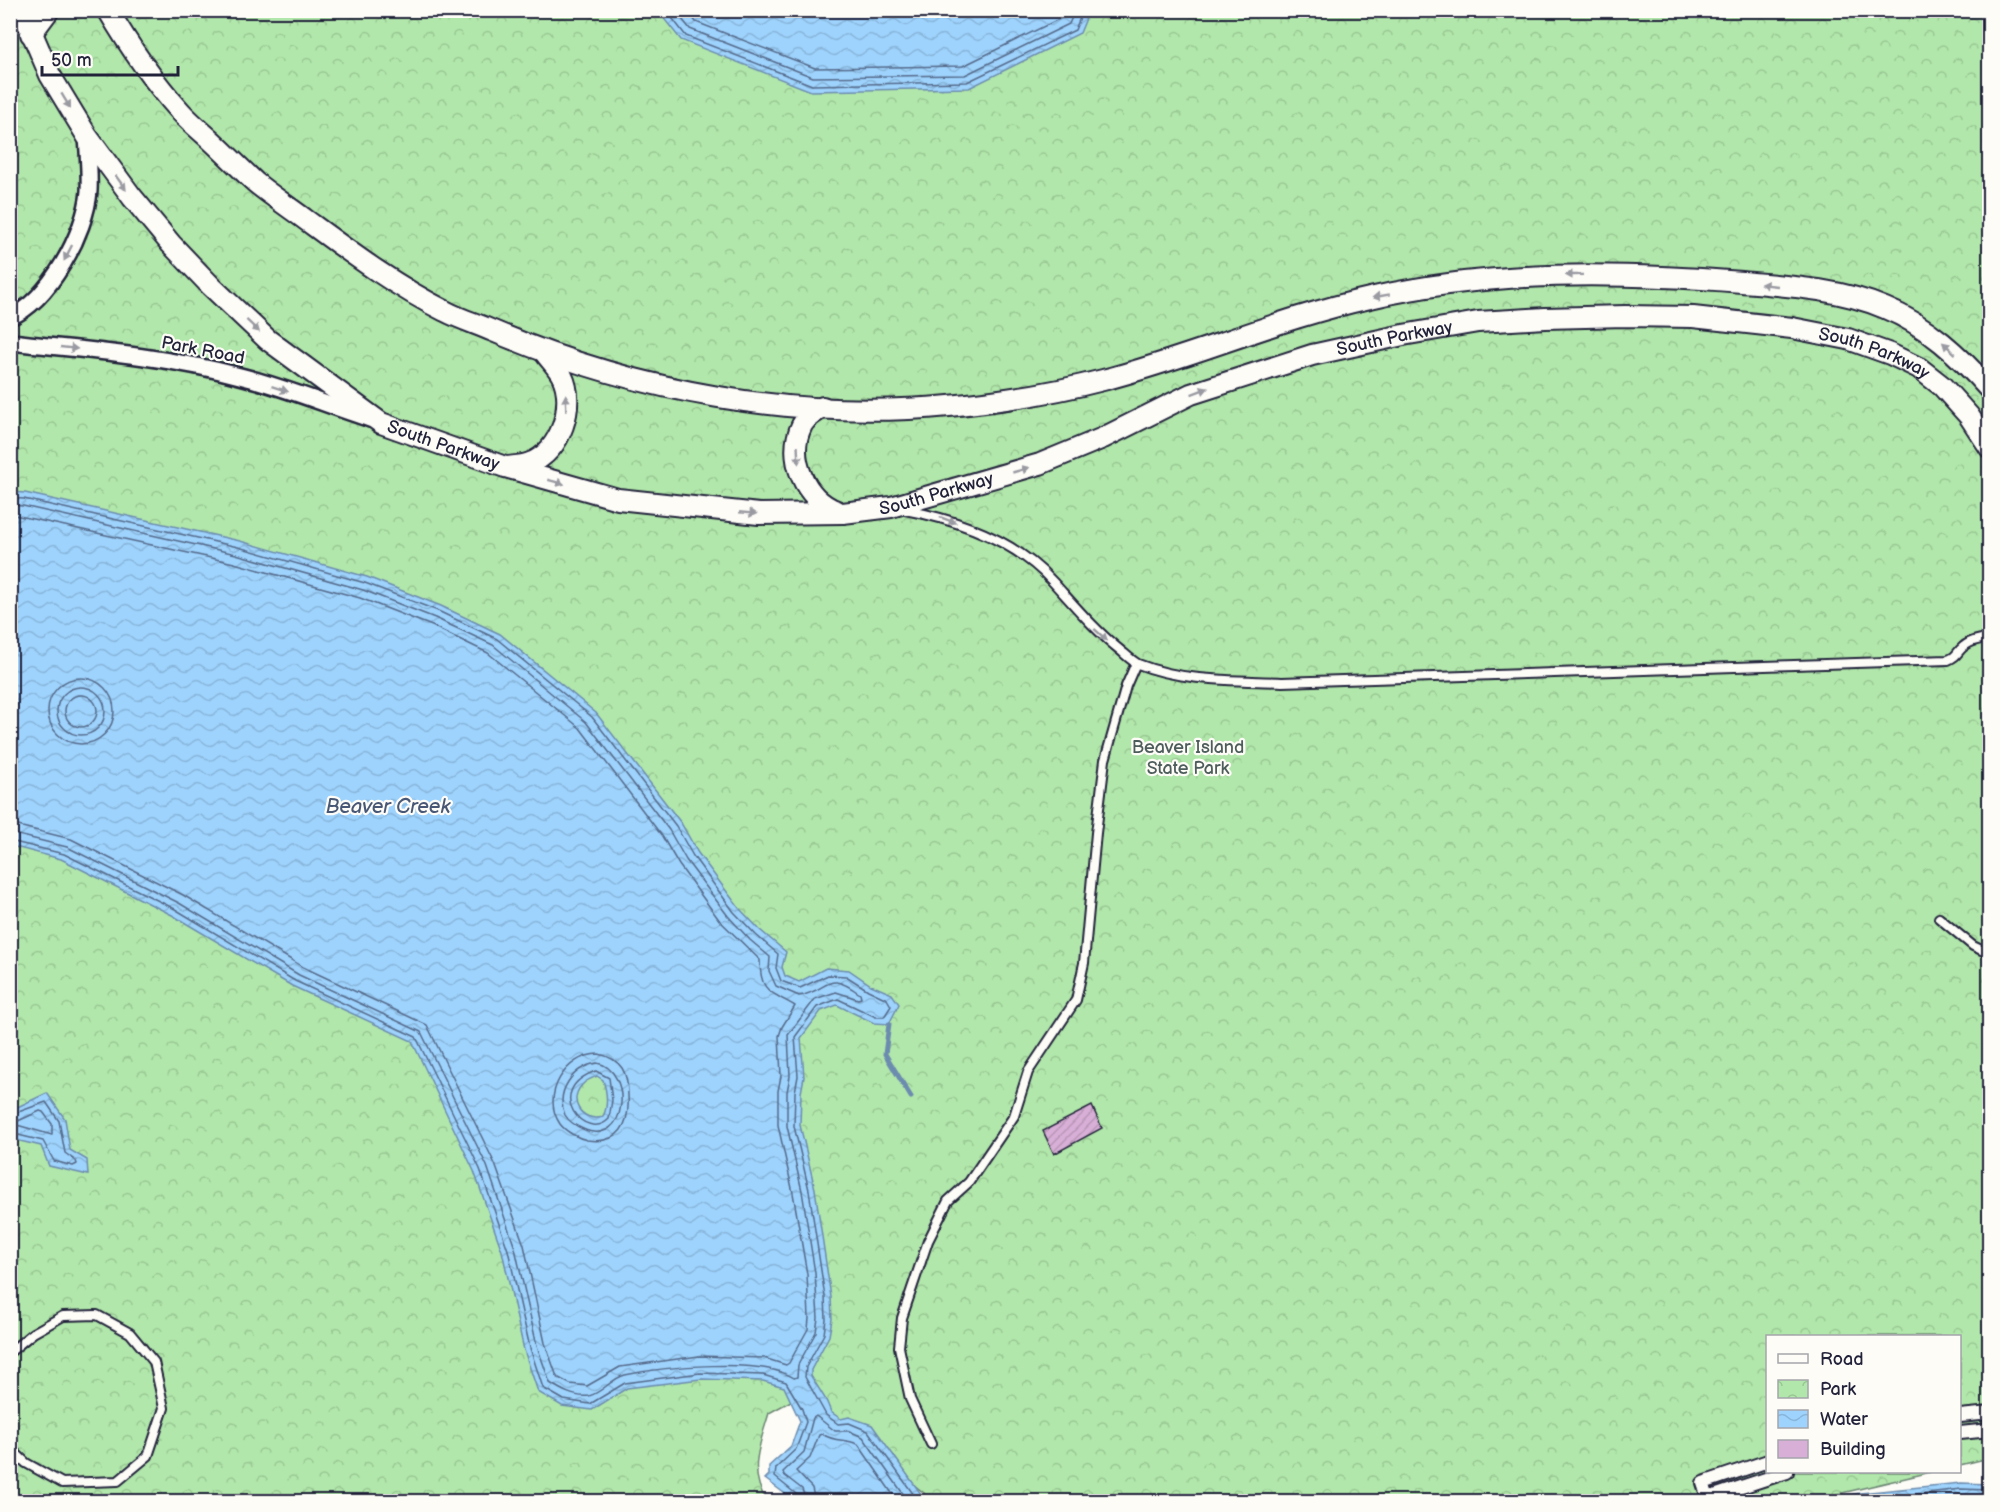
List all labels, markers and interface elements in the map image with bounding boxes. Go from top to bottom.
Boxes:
scale bar [42,39,178,77]
text: 50 m [51,50,92,71]
one-way arrow [60,93,71,109]
one-way arrow [115,175,127,190]
one-way arrow [63,245,73,262]
one-way arrow [1565,270,1584,280]
one-way arrow [1759,280,1778,290]
one-way arrow [1371,292,1390,301]
street label: South Parkway [1335,316,1455,360]
one-way arrow [246,319,261,333]
street label: South Parkway [1817,323,1935,384]
street label: Park Road [159,332,246,369]
one-way arrow [1942,342,1957,355]
one-way arrow [59,343,78,353]
one-way arrow [271,385,289,394]
one-way arrow [1191,386,1209,396]
one-way arrow [561,393,571,412]
street label: South Parkway [384,416,503,476]
one-way arrow [793,445,802,464]
one-way arrow [1012,465,1030,474]
street label: South Parkway [878,468,997,519]
one-way arrow [547,477,565,487]
one-way arrow [739,508,758,518]
one-way arrow [940,515,958,525]
one-way arrow [1094,628,1109,642]
park label: Beaver Island State Park [1132,737,1244,779]
water label: Beaver Creek [326,795,451,819]
legend [1766,1335,1961,1473]
text: Road [1820,1349,1864,1370]
text: Park [1820,1379,1856,1400]
text: Water [1820,1409,1868,1430]
text: Building [1820,1439,1886,1460]

